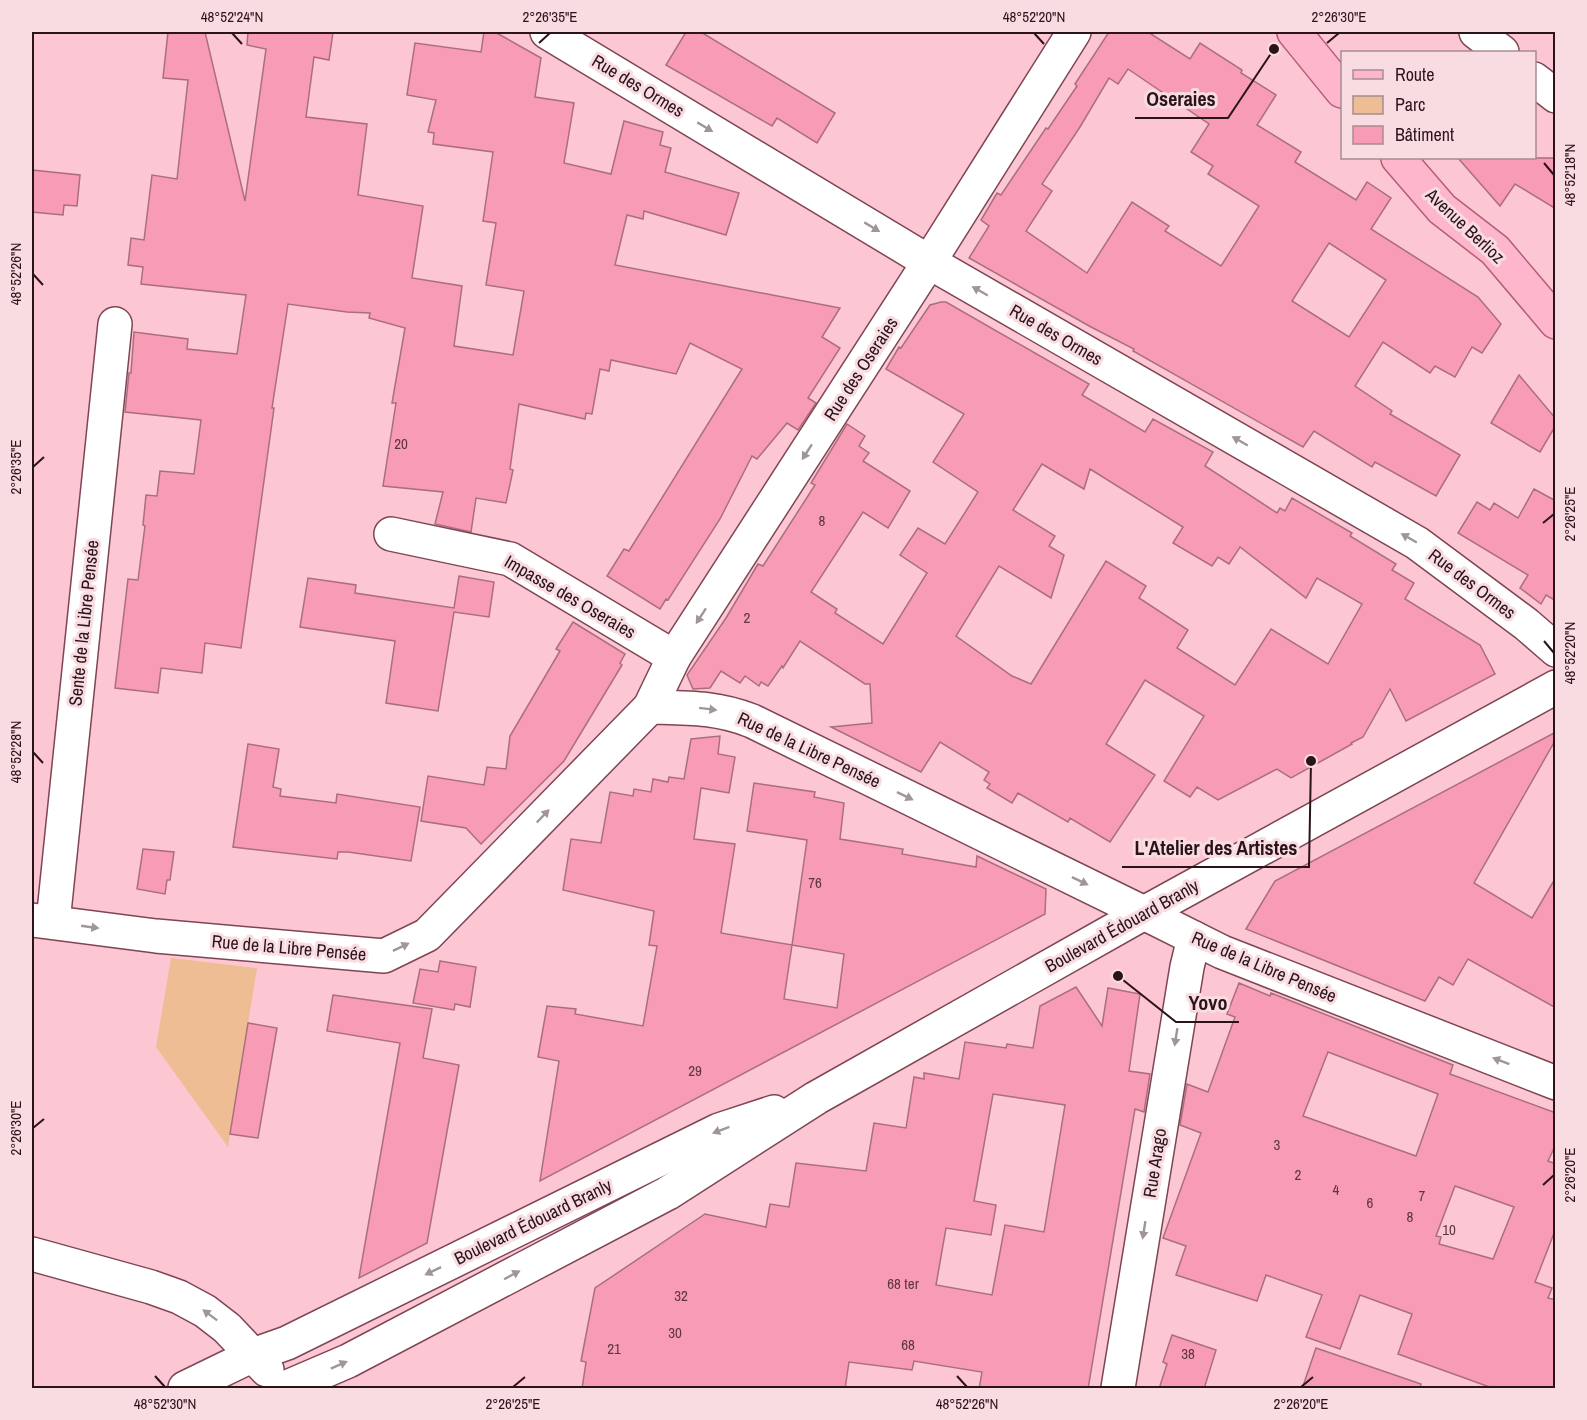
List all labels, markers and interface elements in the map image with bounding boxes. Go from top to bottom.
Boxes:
text: 48°52'24"N [201,6,263,27]
text: 2°26'35"E [522,6,578,27]
text: 48°52'20"N [1003,6,1065,27]
text: 2°26'30"E [1311,6,1367,27]
street label: Rue des Ormes [588,48,689,123]
legend [1341,51,1536,159]
text: Route [1395,62,1434,87]
callout: Oseraies [1135,80,1228,118]
text: Oseraies [1146,85,1216,112]
text: Parc [1395,92,1425,117]
one-way arrow [697,121,713,132]
text: Bâtiment [1395,122,1454,147]
text: 48°52'18"N [1559,144,1580,206]
street label: Avenue Berlioz [1420,182,1510,269]
one-way arrow [864,222,880,233]
text: 48°52'26"N [5,243,26,305]
one-way arrow [971,286,988,296]
street label: Rue des Ormes [1005,298,1107,371]
street label: Rue des Oseraies [818,312,903,425]
house number: 20 [394,433,408,454]
one-way arrow [1231,436,1248,446]
text: 2°26'35"E [5,439,26,495]
one-way arrow [802,444,813,460]
text: 2°26'25"E [1559,486,1580,542]
house number: 8 [819,510,826,531]
one-way arrow [1401,533,1417,544]
street label: Sente de la Libre Pensée [62,539,105,707]
street label: Rue des Ormes [1424,543,1521,625]
street label: Impasse des Oseraies [500,549,640,644]
house number: 2 [744,607,751,628]
one-way arrow [696,608,707,624]
text: 48°52'20"N [1559,622,1580,684]
one-way arrow [699,705,718,714]
street label: Rue de la Libre Pensée [734,705,885,794]
text: 48°52'28"N [5,721,26,783]
one-way arrow [897,791,914,801]
one-way arrow [536,809,550,824]
callout: L'Atelier des Artistes [1122,829,1309,867]
text: L'Atelier des Artistes [1135,834,1297,861]
house number: 76 [808,872,822,893]
street label: Boulevard Édouard Branly [1040,873,1204,978]
one-way arrow [1072,877,1089,886]
one-way arrow [80,922,99,931]
street label: Rue de la Libre Pensée [1188,925,1340,1008]
street label: Rue de la Libre Pensée [211,928,367,967]
one-way arrow [393,943,410,952]
callout: Yovo [1176,984,1239,1022]
text: Yovo [1189,989,1227,1016]
one-way arrow [1171,1028,1180,1047]
one-way arrow [1492,1056,1510,1065]
house number: 29 [688,1060,702,1081]
text: 2°26'30"E [5,1100,26,1156]
one-way arrow [711,1125,729,1135]
street label: Rue Arago [1137,1127,1172,1199]
house number: 3 [1274,1134,1281,1155]
text: 2°26'20"E [1559,1147,1580,1203]
house number: 2 [1295,1164,1302,1185]
street label: Boulevard Édouard Branly [450,1172,616,1271]
house number: 4 [1333,1179,1340,1200]
house number: 7 [1419,1185,1426,1206]
house number: 6 [1367,1192,1374,1213]
house number: 8 [1407,1206,1414,1227]
house number: 10 [1442,1219,1456,1240]
one-way arrow [1140,1220,1149,1239]
one-way arrow [424,1266,441,1276]
one-way arrow [504,1270,521,1280]
house number: 68 ter [887,1273,919,1294]
house number: 32 [674,1285,688,1306]
one-way arrow [203,1310,218,1322]
house number: 30 [668,1322,682,1343]
house number: 68 [901,1334,915,1355]
house number: 21 [607,1338,621,1359]
house number: 38 [1181,1343,1195,1364]
one-way arrow [330,1360,347,1369]
text: 48°52'30"N [134,1393,196,1414]
text: 2°26'25"E [485,1393,541,1414]
text: 48°52'26"N [936,1393,998,1414]
text: 2°26'20"E [1273,1393,1329,1414]

